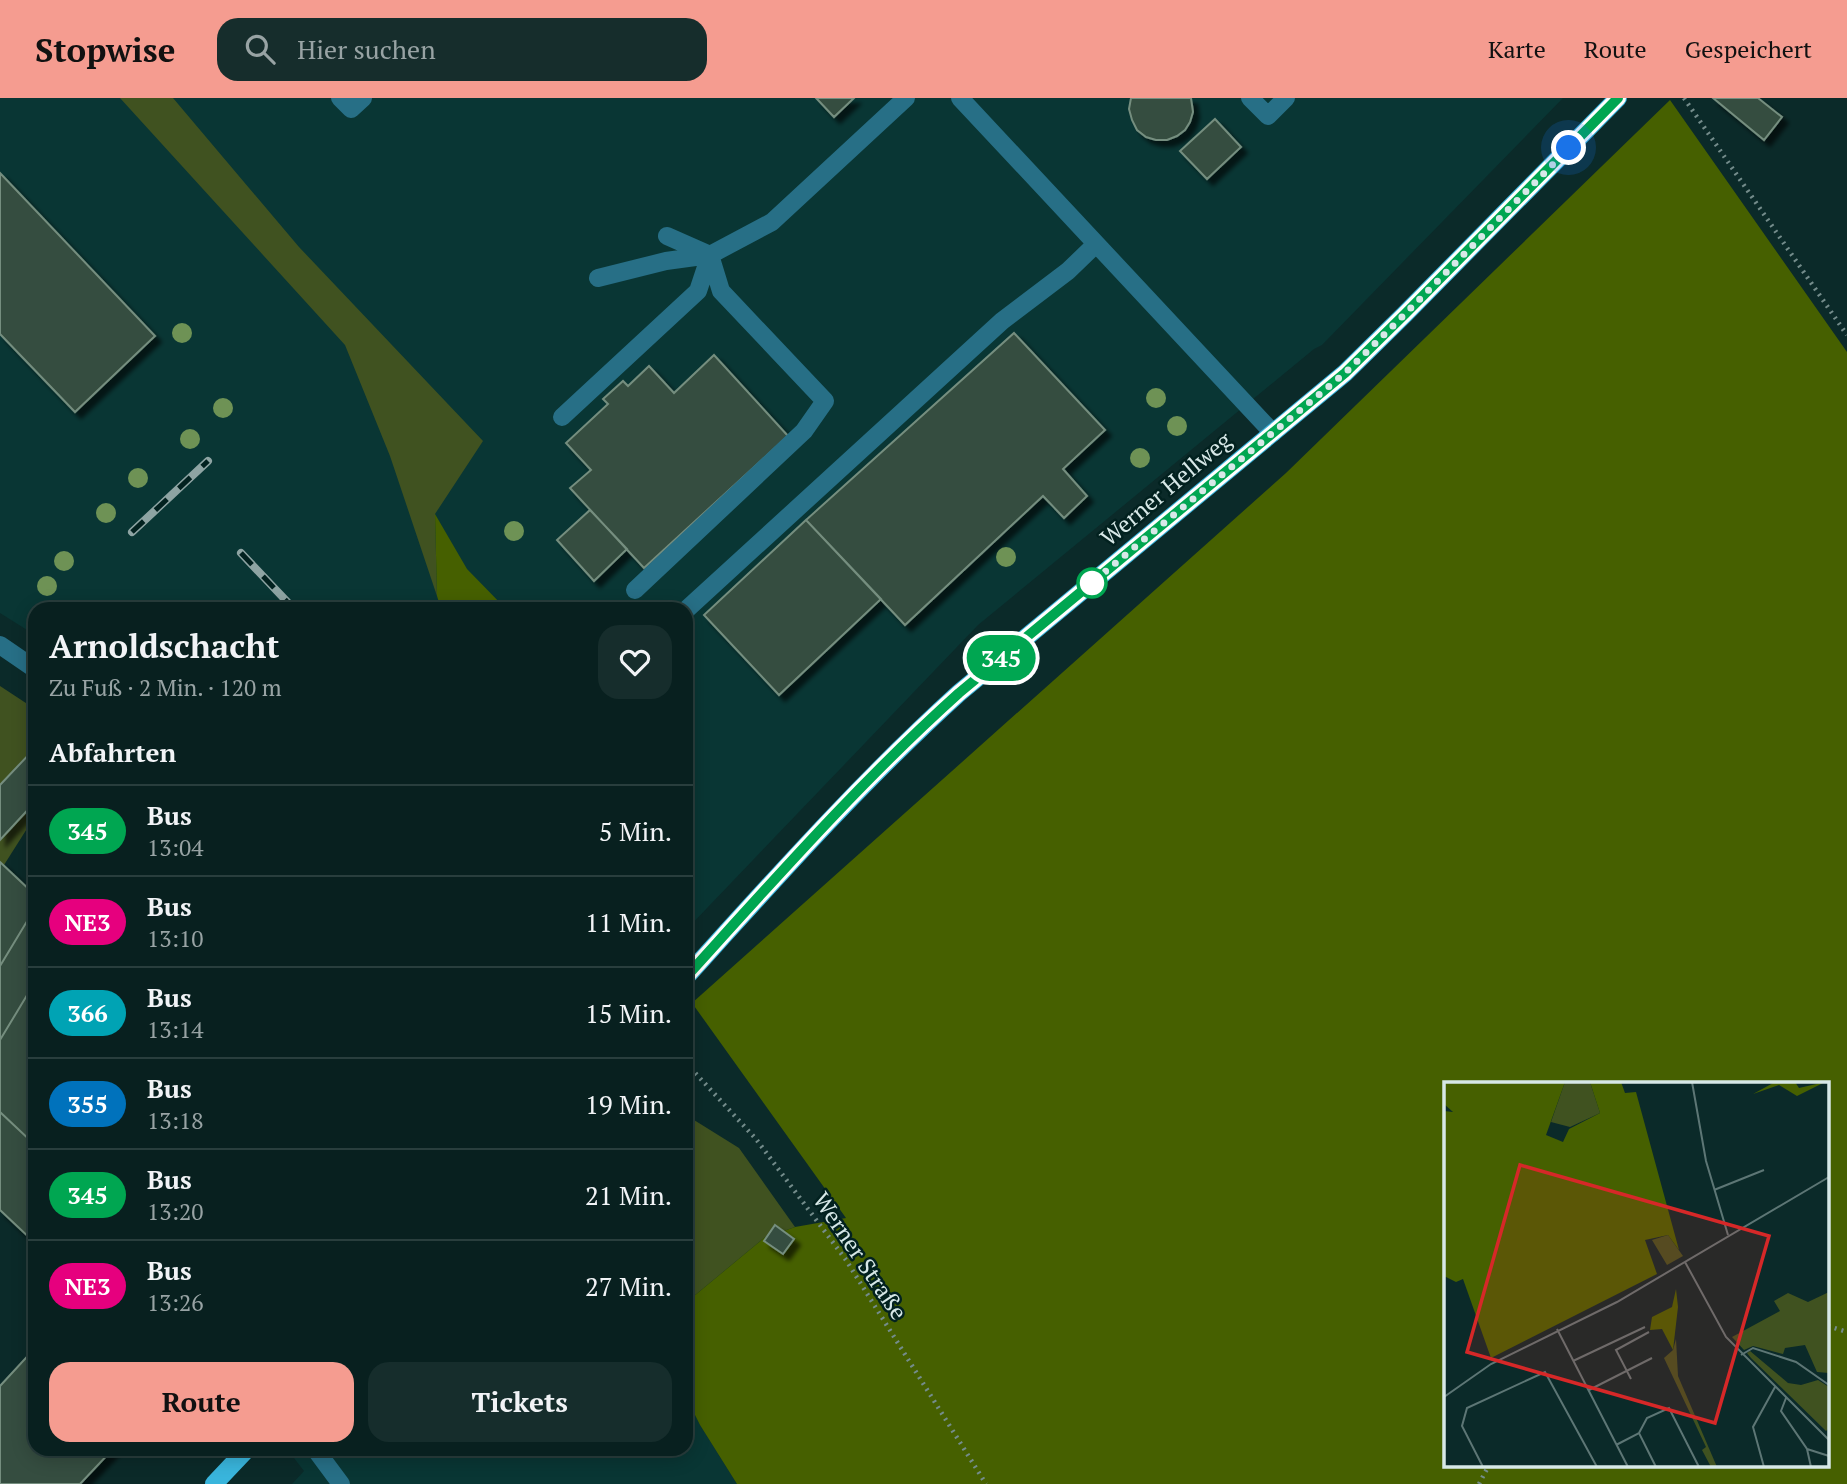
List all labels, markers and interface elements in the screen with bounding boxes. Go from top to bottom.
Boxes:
search box [217,18,707,81]
text: Stopwise [35,28,175,71]
icon: search [241,30,279,68]
text: Hier suchen [297,32,436,66]
text: Karte [1488,33,1546,65]
text: Route [1584,33,1647,65]
text: Gespeichert [1685,33,1812,65]
your location [1551,130,1586,165]
street label: Werner Hellweg [1094,424,1239,553]
unlabelled marker [1077,568,1107,598]
text: Arnoldschacht [49,624,280,667]
button: heart [598,625,672,699]
line badge: 345 [961,635,1041,681]
text: 345 [981,642,1021,674]
text: Zu Fuß · 2 Min. · 120 m [49,672,282,703]
text: Abfahrten [49,735,176,769]
text: Bus [147,798,192,832]
text: 5 Min. [599,814,672,848]
text: 345 [67,815,108,847]
text: 13:04 [147,832,204,863]
text: Bus [147,889,192,923]
text: 11 Min. [585,905,672,939]
text: NE3 [64,906,111,938]
text: 13:10 [147,923,204,954]
text: Bus [147,980,192,1014]
text: 15 Min. [585,996,672,1030]
text: 366 [67,997,108,1029]
text: 13:14 [147,1014,204,1045]
text: Bus [147,1071,192,1105]
inset map [1444,1082,1829,1466]
text: 19 Min. [585,1087,672,1121]
text: 355 [67,1088,108,1120]
text: 13:18 [147,1105,204,1136]
text: Bus [147,1162,192,1196]
text: 21 Min. [585,1178,672,1212]
text: 345 [67,1179,108,1211]
street label: Werner Straße [806,1186,915,1326]
text: 13:20 [147,1196,204,1227]
text: Bus [147,1253,192,1287]
text: 27 Min. [585,1269,672,1303]
text: NE3 [64,1270,111,1302]
text: 13:26 [147,1287,204,1318]
button: Route [49,1362,354,1442]
button: Tickets [368,1362,672,1442]

